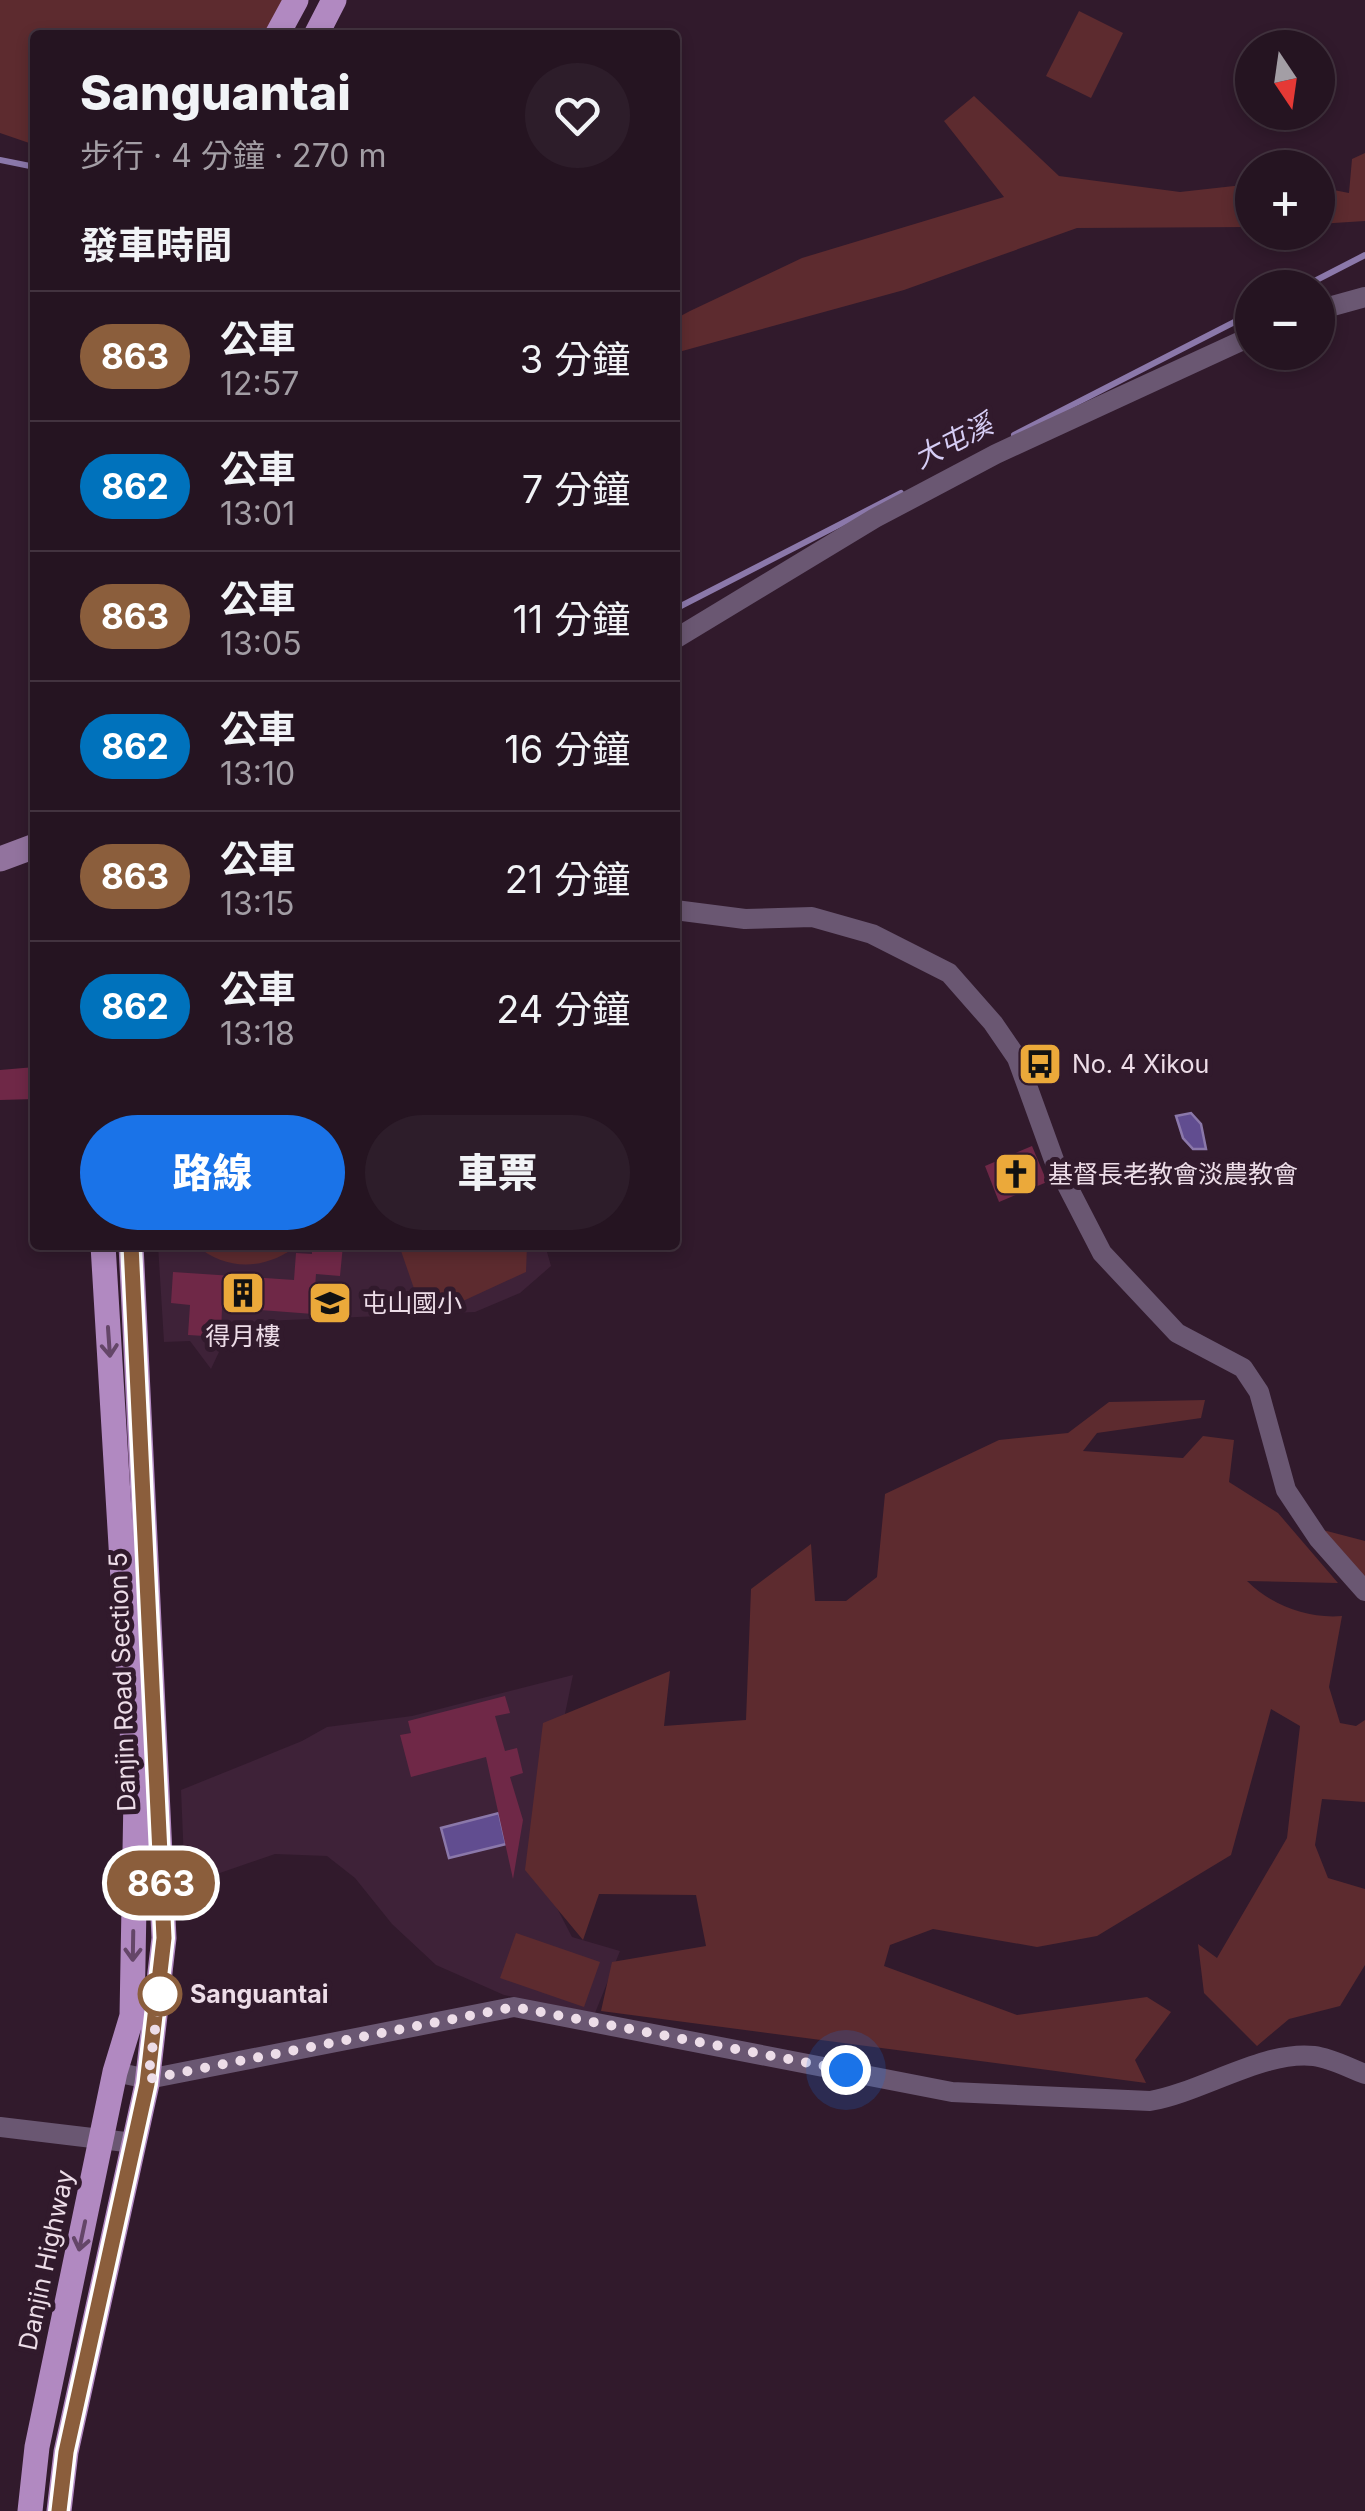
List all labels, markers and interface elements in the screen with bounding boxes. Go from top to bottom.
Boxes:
north arrow [1235,30,1335,130]
map controls [1235,30,1335,370]
text: Sanguantai [80,63,351,122]
button: heart [525,63,630,168]
text: 步行 · 4 分鐘 · 270 m [80,136,386,175]
button: + [1235,150,1335,250]
text: 發車時間 [80,222,232,268]
button: − [1235,270,1335,370]
text: 公車 [220,316,296,362]
text: 863 [101,335,169,377]
text: 3 分鐘 [520,336,630,382]
text: 12:57 [220,364,299,403]
water label: 大屯溪 [908,405,1002,475]
text: 公車 [220,446,296,492]
text: 862 [101,465,169,507]
text: 7 分鐘 [522,466,630,512]
text: 13:01 [220,494,295,533]
text: 公車 [220,576,296,622]
text: 863 [101,595,169,637]
text: 11 分鐘 [512,596,630,642]
text: 13:05 [220,624,302,663]
text: 公車 [220,706,296,752]
text: 862 [101,725,169,767]
text: 16 分鐘 [504,726,630,772]
text: 13:10 [220,754,295,793]
text: 公車 [220,836,296,882]
text: 863 [101,855,169,897]
text: 21 分鐘 [505,856,630,902]
text: 13:15 [220,884,294,923]
text: 公車 [220,966,296,1012]
text: 862 [101,985,169,1027]
text: 24 分鐘 [496,986,630,1032]
text: 13:18 [220,1014,295,1053]
bus stop icon: No. 4 Xikou [1017,1041,1063,1087]
place label: No. 4 Xikou [1072,1049,1209,1079]
button: 路線 [80,1115,345,1230]
button: 車票 [365,1115,630,1230]
church icon: 基督長老教會淡農教會 [993,1151,1039,1197]
place label: 基督長老教會淡農教會 [1048,1159,1298,1189]
building icon: 得月樓 [220,1270,266,1316]
school or university icon: 屯山國小 [307,1280,353,1326]
place label: 屯山國小 [362,1288,462,1318]
place label: 得月樓 [205,1321,281,1351]
one-way arrow [100,1326,119,1358]
street label: Danjin Road Section 5 [102,1552,142,1812]
line badge: 863 [104,1850,218,1916]
text: 863 [127,1862,195,1904]
one-way arrow [124,1930,142,1962]
marker: Sanguantai [139,1973,181,2015]
place label: Sanguantai [190,1979,328,2009]
your location [821,2045,871,2095]
street label: Danjin Highway [12,2167,80,2353]
one-way arrow [71,2219,90,2251]

